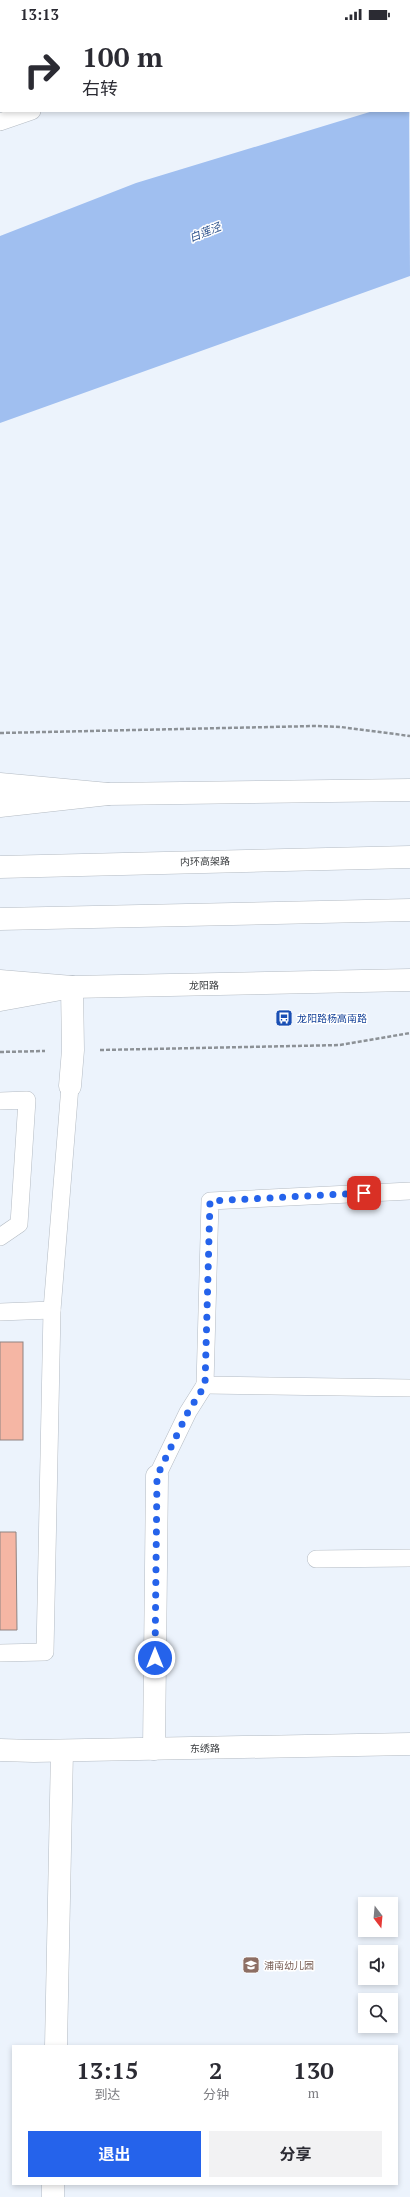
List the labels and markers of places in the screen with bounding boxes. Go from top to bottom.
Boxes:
bus stop icon: 龙阳路杨高南路 [274,1008,294,1028]
place label: 龙阳路杨高南路 [297,1012,367,1025]
pin [347,1176,381,1210]
school or university icon: 浦南幼儿园 [241,1955,261,1975]
place label: 浦南幼儿园 [264,1959,314,1972]

